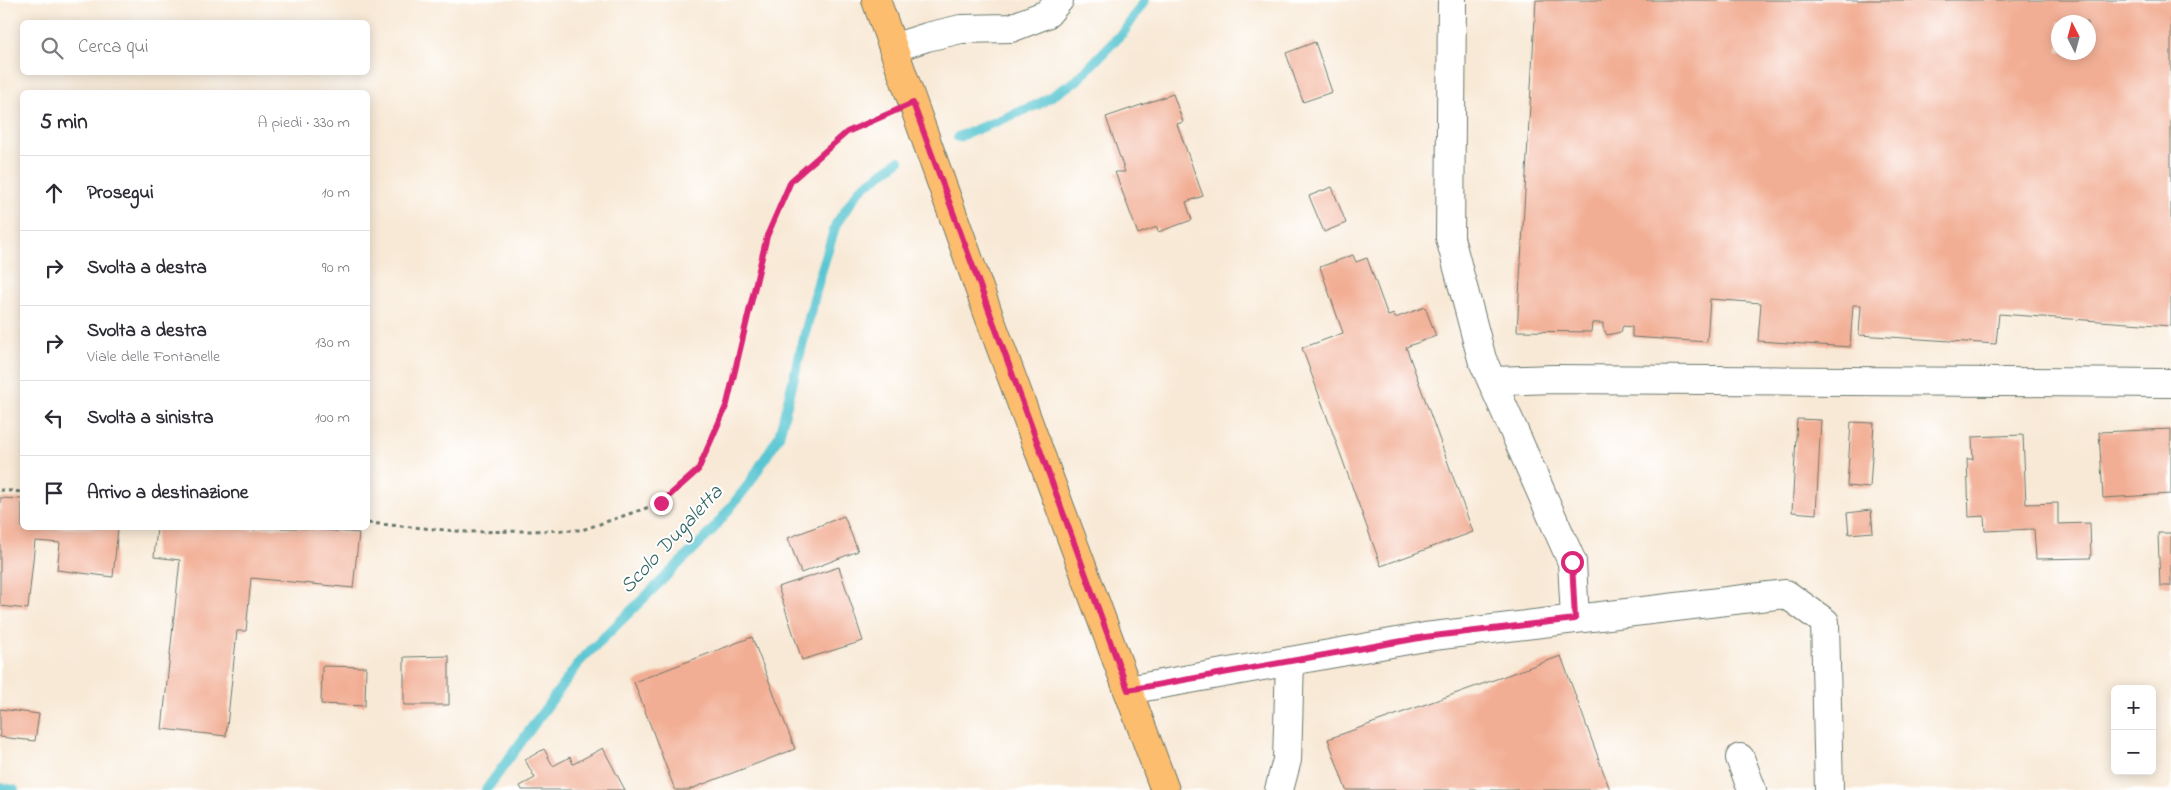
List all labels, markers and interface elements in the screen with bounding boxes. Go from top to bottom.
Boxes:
north arrow [2051,15,2096,60]
search box [20,20,370,75]
icon: search [38,34,66,62]
text: Cerca qui [78,34,148,61]
text: 5 min [40,108,88,138]
text: A piedi · 330 m [258,111,350,135]
icon: ahead [40,179,68,207]
text: Prosegui [87,180,154,207]
text: 10 m [322,181,350,205]
icon: right [40,254,68,282]
text: Svolta a destra [87,255,207,282]
text: 90 m [322,256,350,280]
text: Svolta a destra [87,318,207,345]
icon: right [40,329,68,357]
text: 130 m [315,331,350,355]
text: Viale delle Fontanelle [87,345,220,369]
icon: left [40,404,68,432]
text: Svolta a sinistra [87,405,214,432]
text: 100 m [315,406,350,430]
water label: Scolo Dugaletta [614,478,732,602]
icon: arrive [40,479,68,507]
text: Arrivo a destinazione [87,480,248,507]
route end [650,492,673,515]
route start [1561,551,1584,574]
map controls [2111,685,2156,775]
button: + [2111,685,2156,730]
button: − [2111,730,2156,775]

